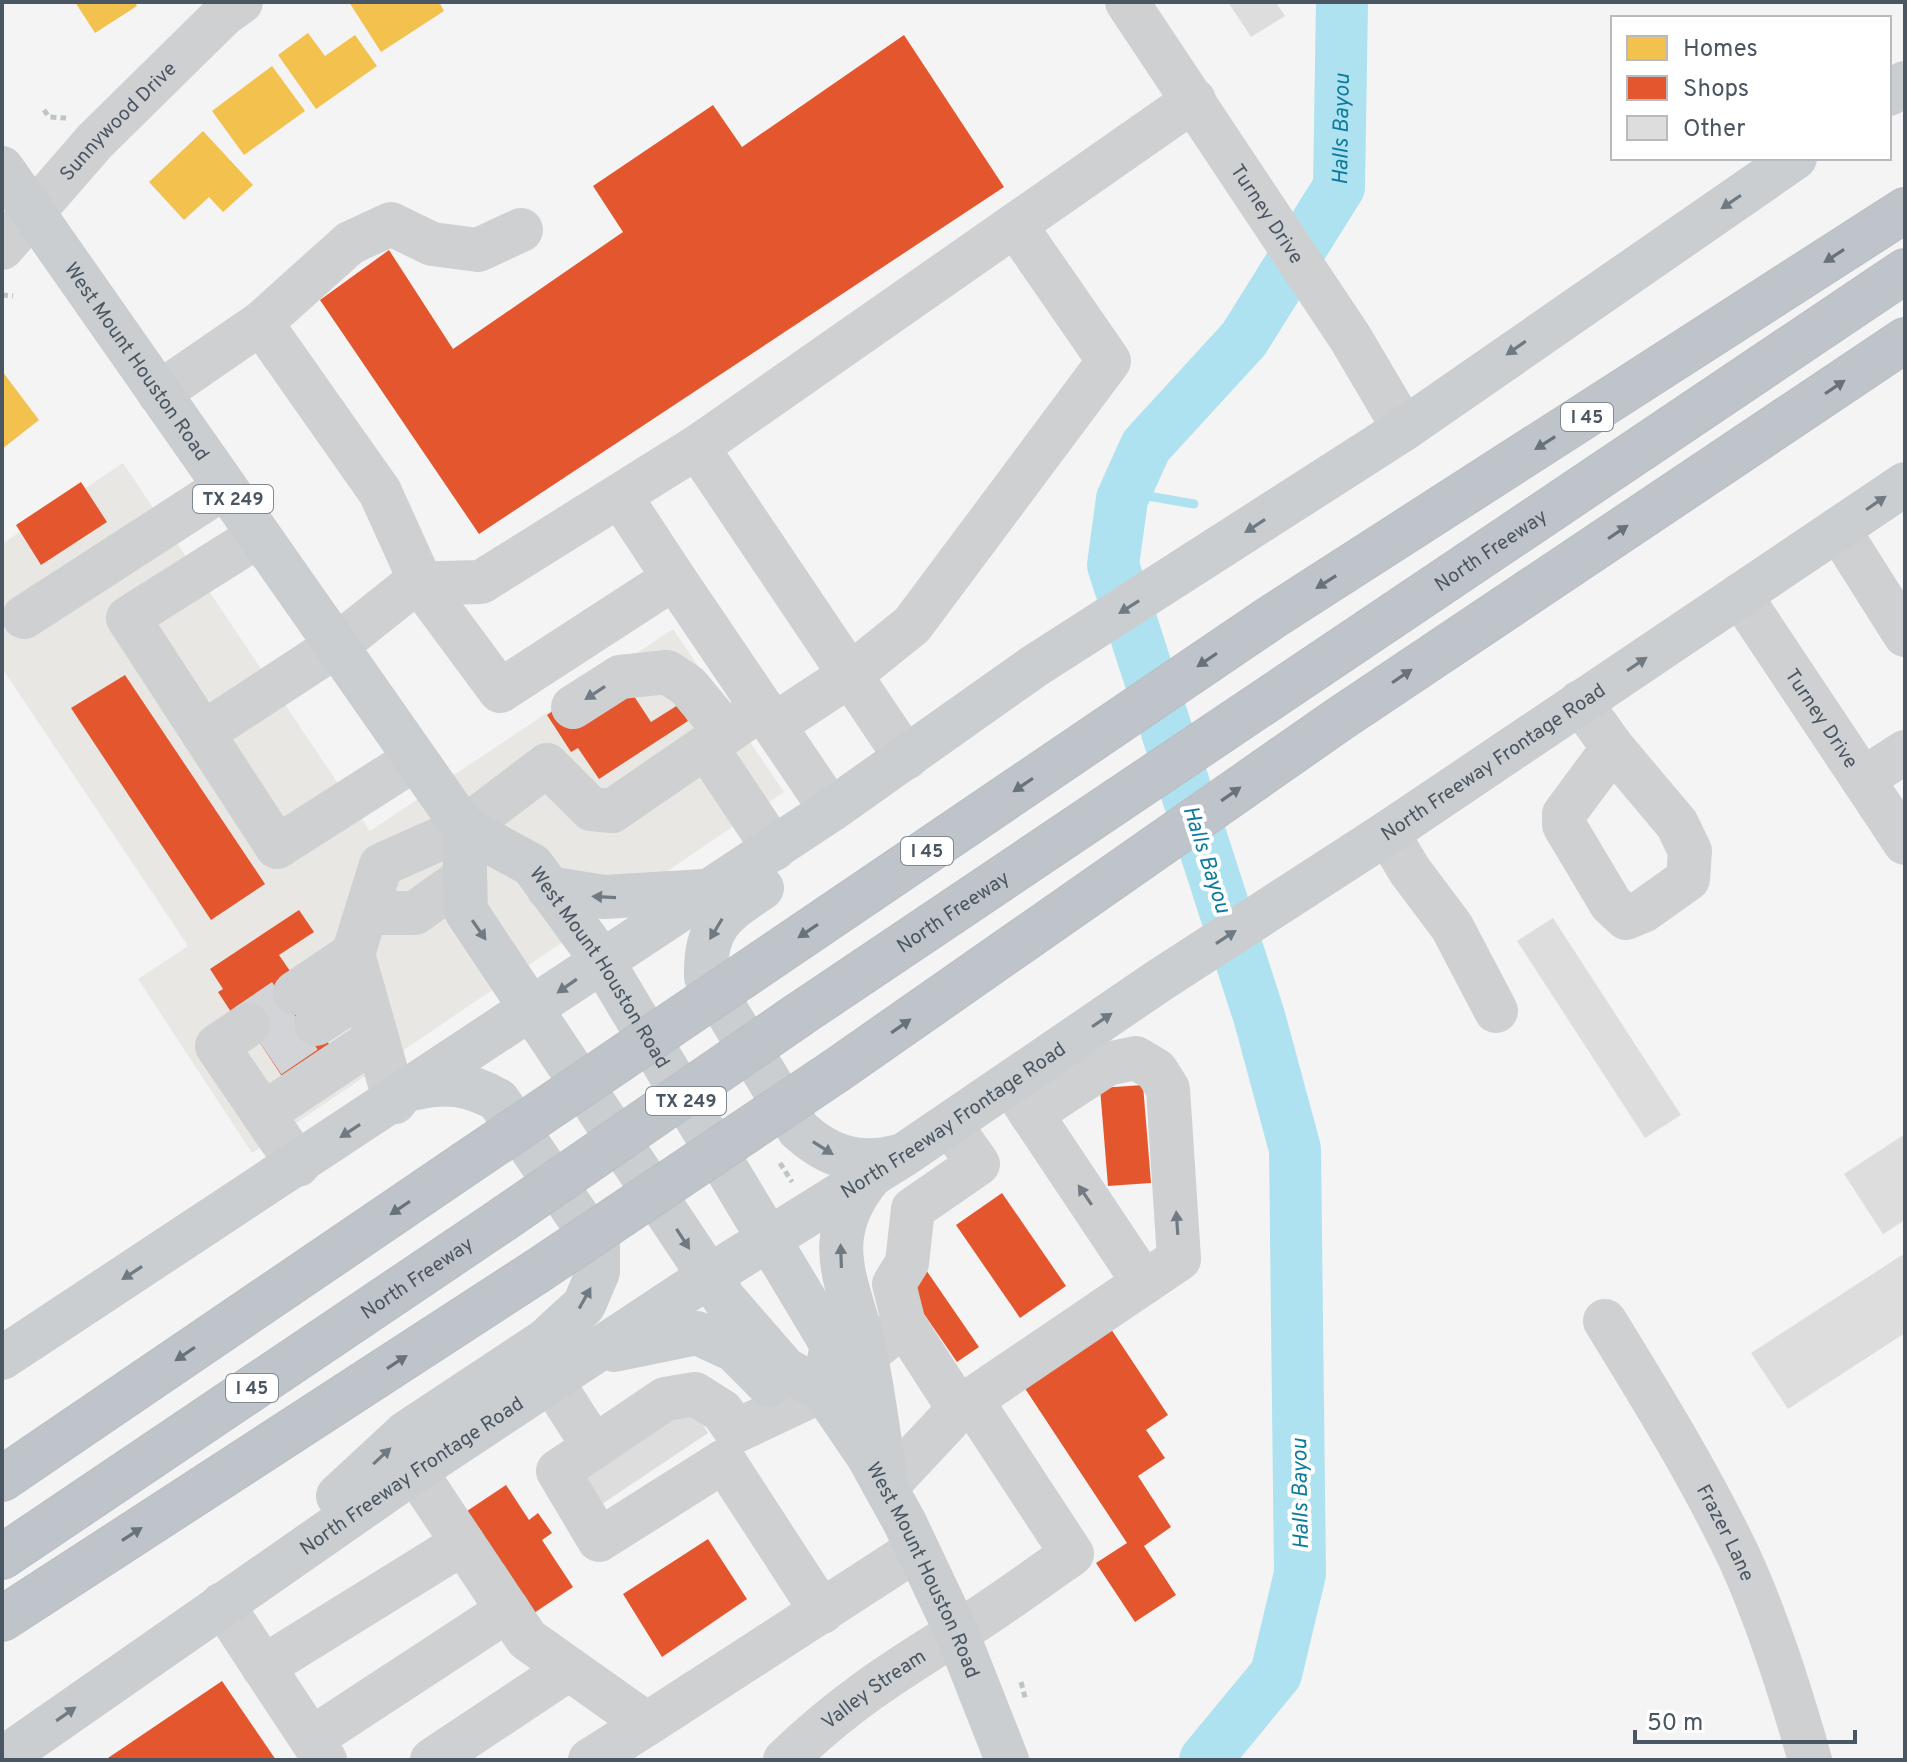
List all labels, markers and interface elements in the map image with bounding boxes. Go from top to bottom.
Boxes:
legend [1611,16,1891,160]
text: Homes [1683,35,1758,65]
street label: Sunnywood Drive [55,57,183,187]
water label: Halls Bayou [1328,73,1357,185]
text: Shops [1683,75,1749,105]
text: Other [1683,115,1745,145]
street label: Turney Drive [1223,160,1308,270]
one-way arrow [1720,194,1741,209]
one-way arrow [1823,248,1845,263]
street label: West Mount Houston Road [57,258,214,467]
one-way arrow [1506,340,1527,355]
one-way arrow [1824,380,1845,395]
road number: I 45 [1561,403,1613,431]
one-way arrow [1534,436,1556,450]
road number: TX 249 [193,485,273,513]
one-way arrow [1866,496,1887,511]
street label: North Freeway [1430,504,1553,599]
one-way arrow [1244,518,1266,533]
one-way arrow [1608,525,1629,540]
one-way arrow [1315,575,1337,589]
one-way arrow [1118,599,1140,613]
one-way arrow [1197,653,1218,668]
one-way arrow [1627,657,1648,672]
street label: Turney Drive [1778,664,1863,774]
one-way arrow [1392,669,1413,684]
street label: North Freeway Frontage Road [1377,678,1611,848]
one-way arrow [585,685,606,700]
one-way arrow [1013,777,1034,792]
one-way arrow [1221,787,1242,802]
water label: Halls Bayou [1176,803,1236,918]
road number: I 45 [901,837,953,865]
street label: West Mount Houston Road [523,862,675,1074]
street label: North Freeway [892,866,1015,960]
one-way arrow [591,890,617,903]
one-way arrow [709,918,724,941]
one-way arrow [471,920,486,941]
one-way arrow [798,924,819,939]
one-way arrow [1215,930,1236,945]
one-way arrow [557,979,578,994]
one-way arrow [1091,1013,1112,1028]
one-way arrow [891,1019,912,1034]
street label: North Freeway Frontage Road [837,1037,1072,1206]
road number: TX 249 [646,1087,726,1115]
one-way arrow [339,1123,361,1138]
one-way arrow [812,1141,834,1155]
one-way arrow [1078,1184,1093,1205]
one-way arrow [390,1200,411,1215]
one-way arrow [1170,1211,1183,1236]
one-way arrow [676,1229,691,1250]
street label: North Freeway [356,1232,479,1326]
one-way arrow [834,1243,847,1269]
one-way arrow [122,1265,143,1280]
one-way arrow [578,1287,592,1309]
one-way arrow [175,1347,196,1362]
one-way arrow [386,1355,408,1370]
road number: I 45 [226,1374,278,1402]
street label: North Freeway Frontage Road [295,1392,529,1562]
water label: Halls Bayou [1287,1437,1316,1550]
one-way arrow [372,1447,391,1465]
street label: West Mount Houston Road [859,1458,984,1682]
street label: Frazer Lane [1689,1480,1759,1586]
one-way arrow [121,1528,143,1542]
street label: Valley Stream [817,1644,932,1736]
scale bar [1635,1694,1855,1744]
one-way arrow [55,1707,76,1722]
text: 50 m [1647,1709,1703,1739]

